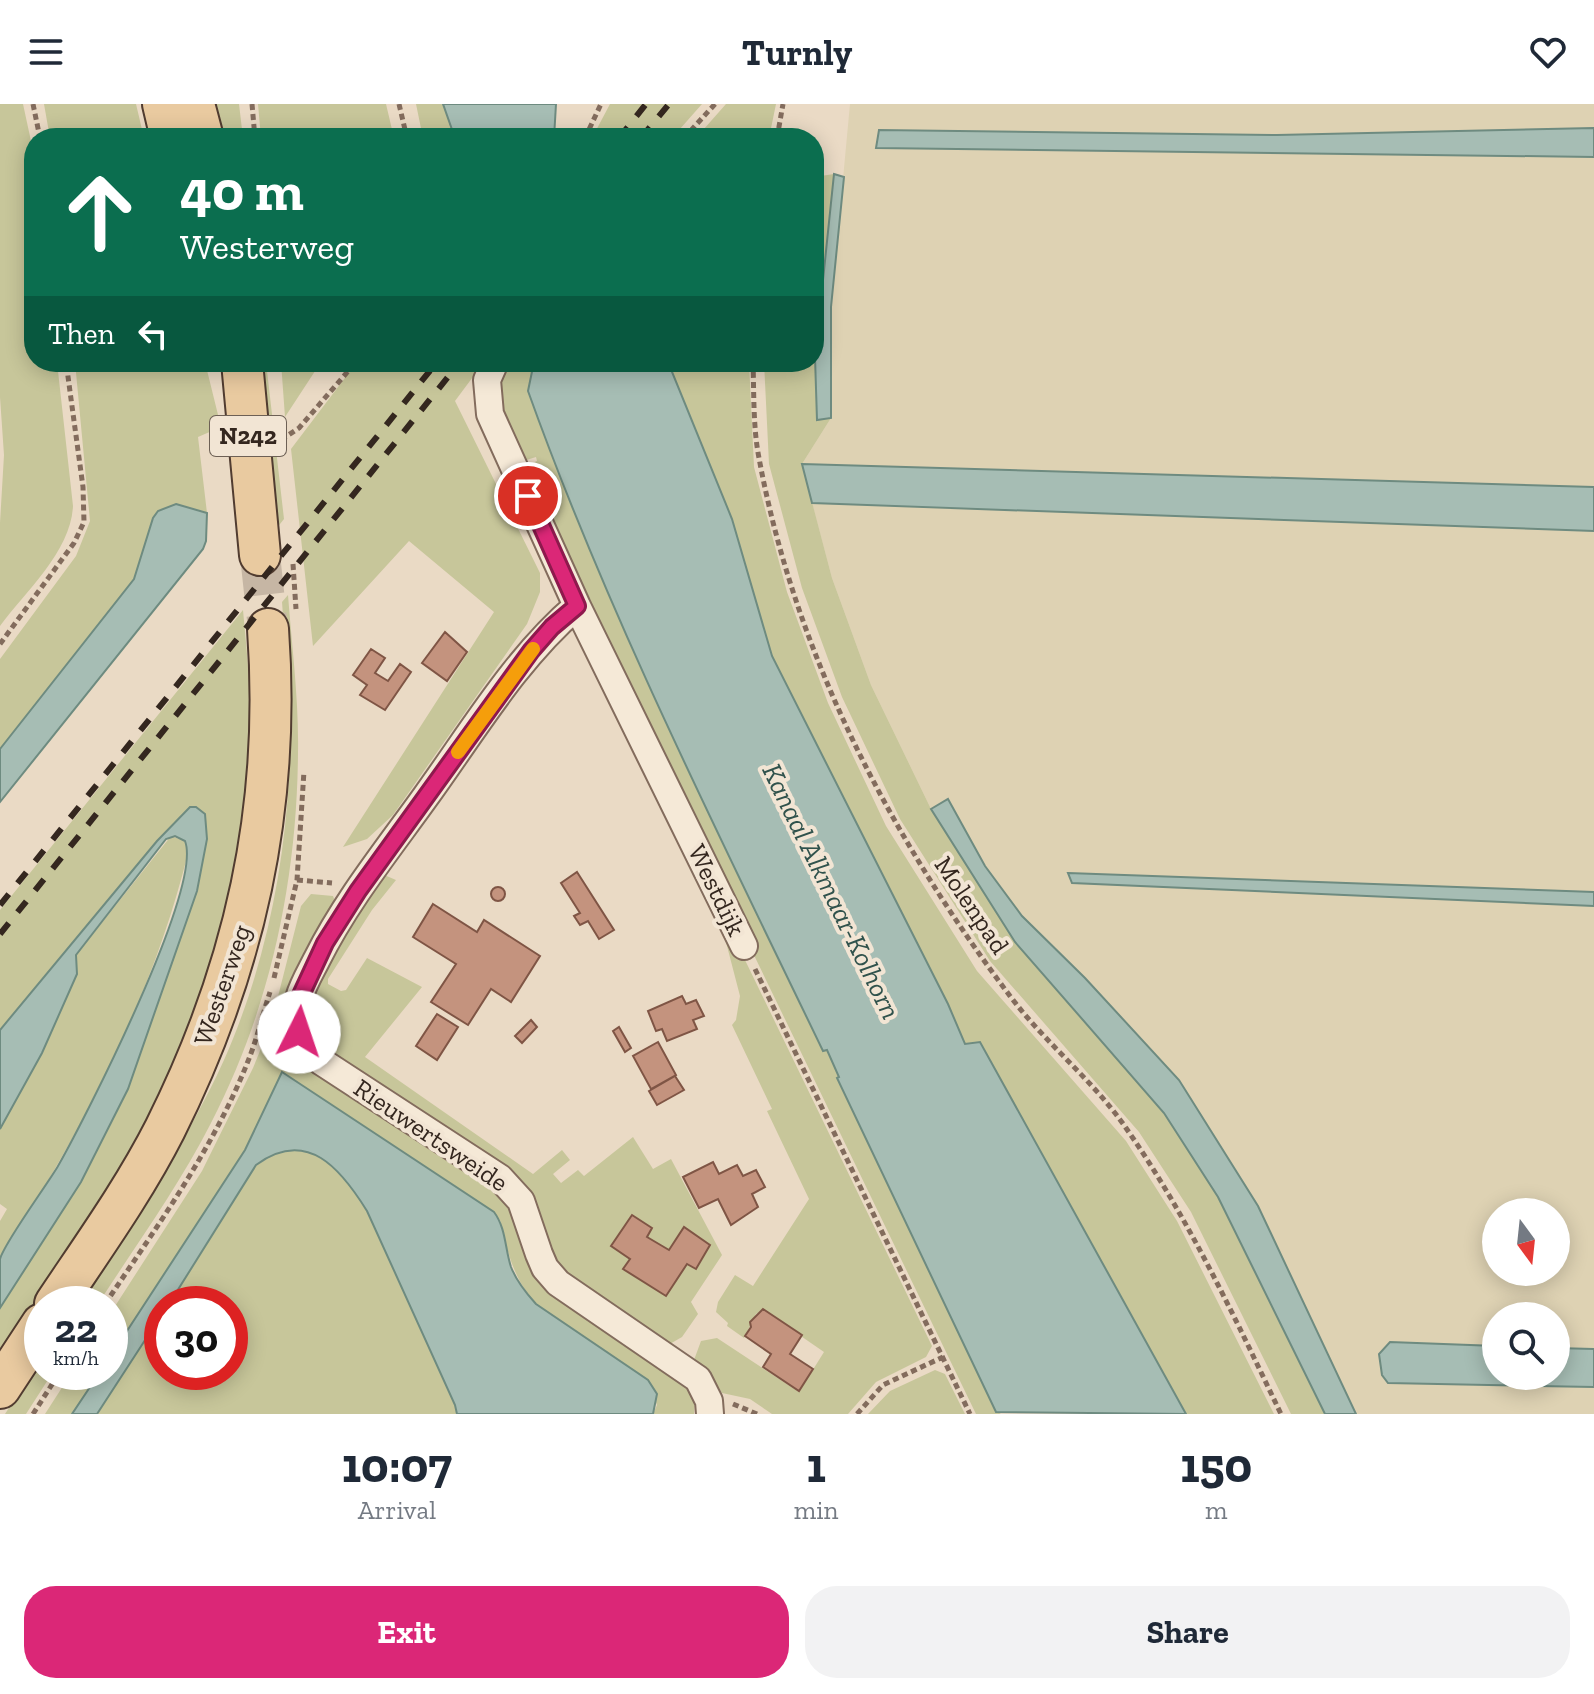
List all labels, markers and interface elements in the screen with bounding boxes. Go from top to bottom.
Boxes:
icon: menu [24,30,68,74]
icon: heart [1526,30,1570,74]
text: Turnly [742,31,852,74]
text: 40 m [180,157,304,224]
icon: ahead [48,160,152,264]
text: Westerweg [180,225,354,268]
icon: left [131,312,175,356]
text: Then [48,316,115,352]
road number: N242 [210,416,286,456]
pin [494,462,562,530]
icon: arrive [506,474,550,518]
water label: Kanaal Alkmaar-Kolhorn [755,758,908,1024]
street label: Westdijk [681,839,753,941]
street label: Molenpad [928,850,1016,960]
street label: Westerweg [186,920,258,1050]
position arrow [257,990,341,1074]
street label: Rieuwertsweide [348,1072,514,1198]
north arrow [1482,1198,1570,1286]
map controls [1482,1198,1570,1390]
speed limit sign: 30 [144,1286,248,1390]
button: search [1482,1302,1570,1390]
text: 22 [55,1304,97,1352]
text: km/h [53,1346,99,1370]
text: 10:07 [342,1437,452,1494]
text: 1 [806,1437,826,1494]
text: 150 [1180,1437,1252,1494]
text: Arrival [358,1494,436,1526]
text: min [794,1494,838,1526]
text: m [1205,1494,1227,1526]
button: Exit [24,1586,789,1678]
button: Share [805,1586,1570,1678]

